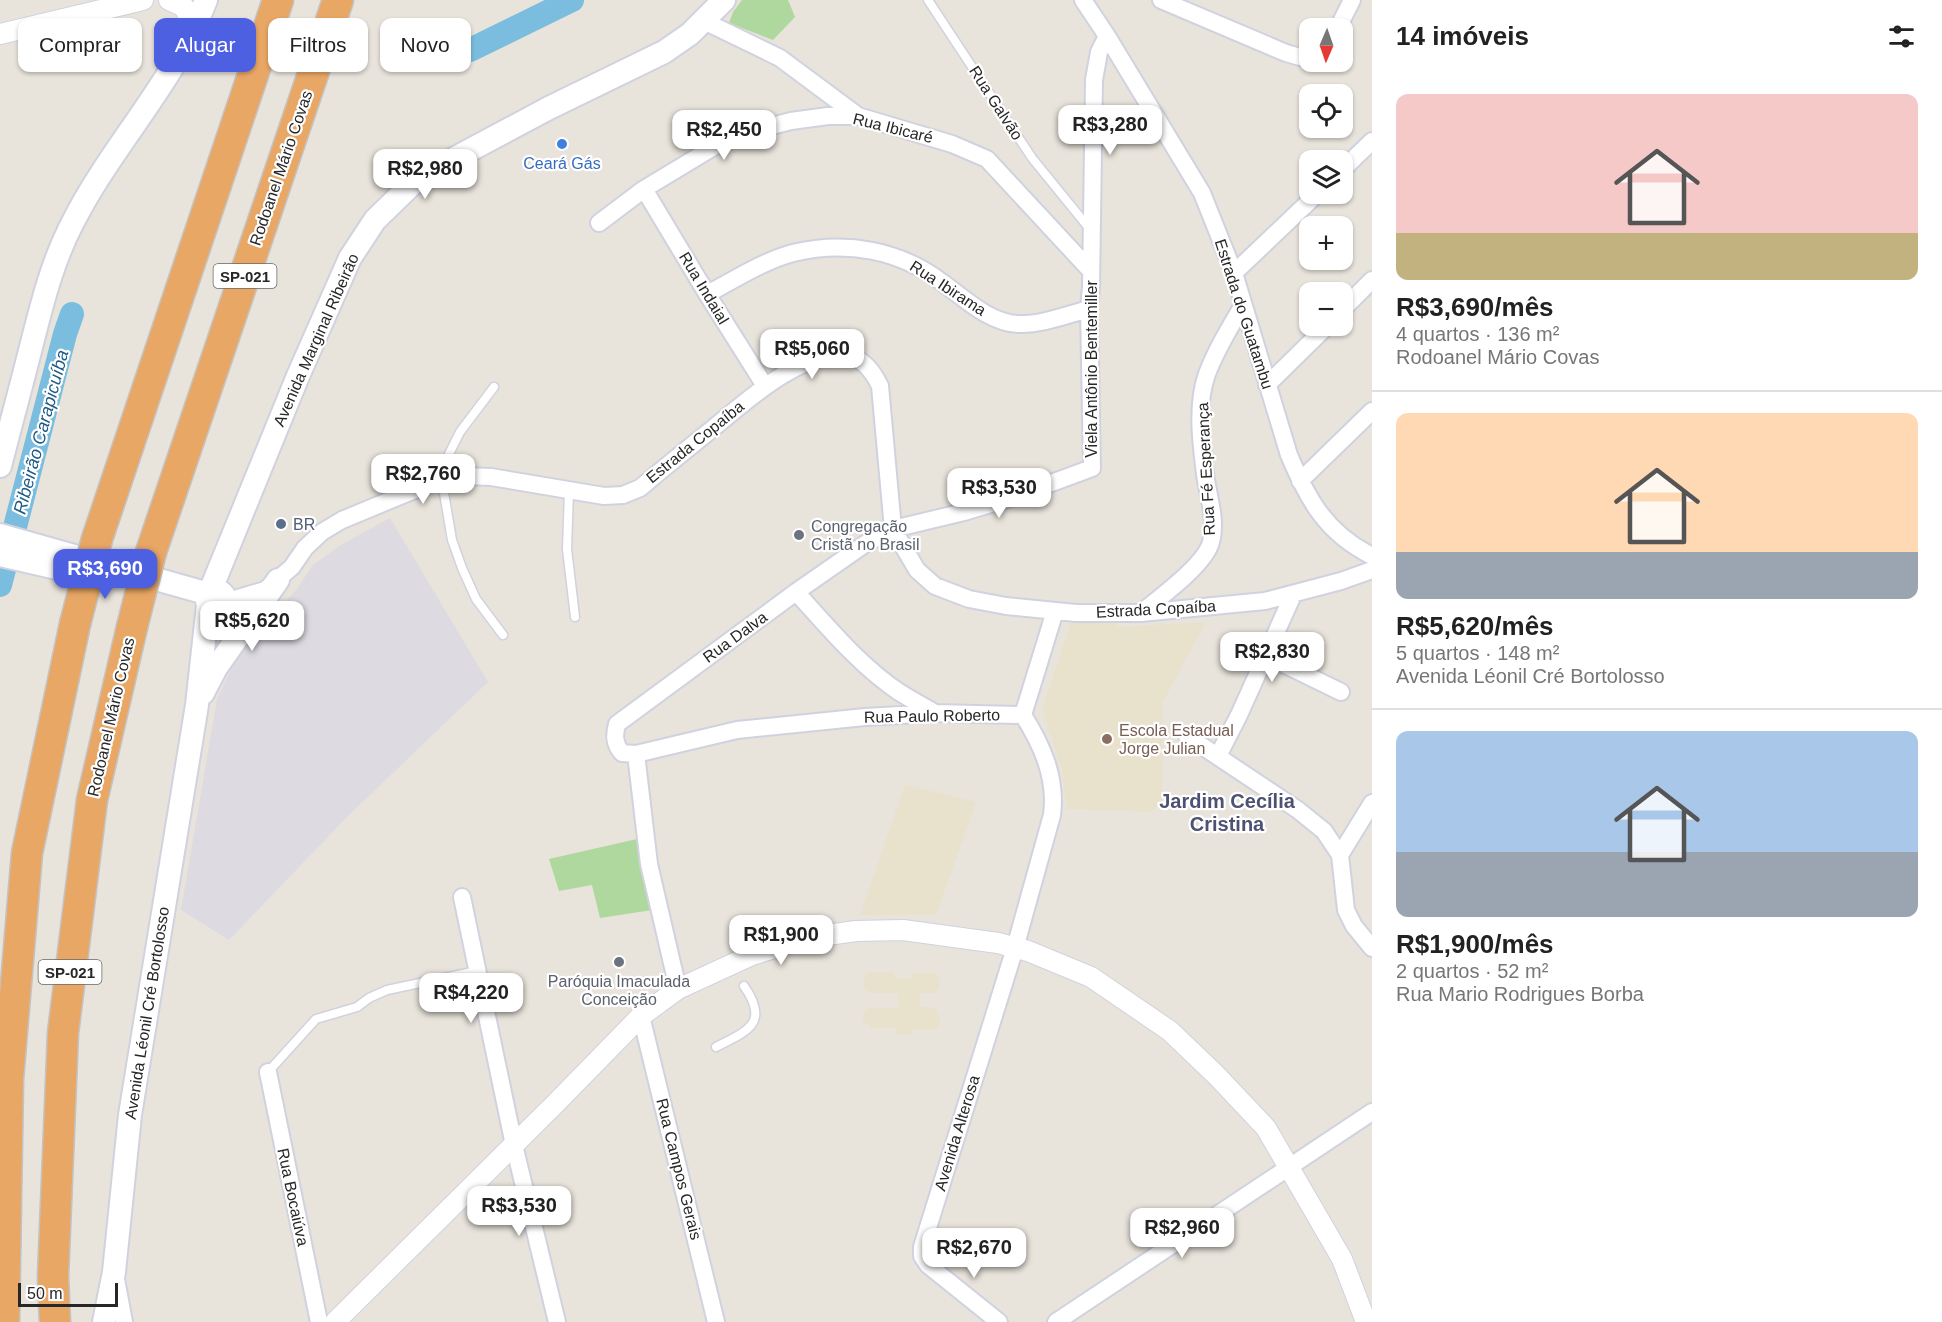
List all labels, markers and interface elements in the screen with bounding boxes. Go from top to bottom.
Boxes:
chip: Comprar [18,18,142,72]
chip: Alugar [154,18,256,72]
chip: Filtros [268,18,368,72]
chip: Novo [380,18,471,72]
north arrow [1299,18,1353,72]
map controls [1299,18,1353,336]
icon: filters [1885,20,1918,53]
text: 14 imóveis [1396,21,1529,51]
street label: Rua Galvão [966,63,1026,143]
button: locate [1299,84,1353,138]
street label: Rodoanel Mário Covas [246,88,316,248]
pin: R$3,280 [1055,105,1165,156]
pin: R$2,450 [669,110,779,161]
street label: Rua Ibicaré [851,110,935,146]
text: R$3,280 [1072,113,1148,135]
text: R$2,450 [686,118,762,140]
icon: home [1603,133,1711,241]
marker: Ceará Gás [555,137,569,151]
pin: R$2,980 [370,149,480,200]
button: layers [1299,150,1353,204]
place label: Ceará Gás [523,155,601,172]
text: R$2,980 [387,157,463,179]
button: + [1299,216,1353,270]
street label: Estrada do Guatambu [1212,237,1276,391]
street label: Rua Indaial [676,249,732,327]
street label: Avenida Marginal Ribeirão [270,251,362,429]
street label: Rua Ibirama [907,257,989,319]
road number: SP-021 [214,264,276,288]
street label: Viela Antônio Bentemiller [1083,280,1100,458]
button: − [1299,282,1353,336]
text: R$3,690/mês [1396,292,1554,322]
text: 4 quartos · 136 m² [1396,323,1559,345]
pin: R$5,060 [757,329,867,380]
text: R$5,060 [774,337,850,359]
text: Rodoanel Mário Covas [1396,346,1599,368]
water label: Ribeirão Carapicuíba [9,348,73,516]
street label: Estrada Copaíba [643,398,747,486]
street label: Rua Fé Esperança [1194,402,1218,536]
icon: home [1603,452,1711,560]
pin: R$2,760 [368,454,478,505]
text: R$2,760 [385,462,461,484]
pin: R$3,530 [944,468,1054,519]
text: R$3,530 [961,476,1037,498]
place label: BR [293,516,315,533]
marker: BR [274,517,288,531]
place label: Congregação Cristã no Brasil [811,518,919,553]
marker: Congregação Cristã no Brasil [792,528,806,542]
pin: R$3,690 [50,549,160,600]
text: R$3,690 [67,557,143,579]
street label: Estrada Copaíba [1096,597,1217,621]
pin: R$5,620 [197,601,307,652]
street label: Rua Dalva [700,608,770,666]
text: R$5,620 [214,609,290,631]
text: R$5,620/mês [1396,611,1554,641]
pin: R$2,830 [1217,632,1327,683]
street label: Rodoanel Mário Covas [84,636,138,798]
text: R$2,830 [1234,640,1310,662]
text: 5 quartos · 148 m² [1396,642,1559,664]
text: Avenida Léonil Cré Bortolosso [1396,665,1665,687]
street label: Rua Paulo Roberto [864,706,1000,726]
place label: Escola Estadual Jorge Julian [1119,722,1234,757]
marker: Escola Estadual Jorge Julian [1100,732,1114,746]
icon: home [1603,770,1711,878]
district label: Jardim Cecília Cristina [1159,790,1296,835]
street label: Avenida Léonil Cré Bortolosso [122,905,172,1120]
pin: R$1,900 [726,915,836,966]
text: R$1,900 [743,923,819,945]
text: R$1,900/mês [1396,929,1554,959]
marker: Paróquia Imaculada Conceição [612,955,626,969]
road number: SP-021 [38,960,101,984]
text: 2 quartos · 52 m² [1396,960,1548,982]
pin: R$4,220 [416,973,526,1024]
place label: Paróquia Imaculada Conceição [548,973,690,1008]
text: R$4,220 [433,981,509,1003]
text: Rua Mario Rodrigues Borba [1396,983,1644,1005]
street label: Avenida Alterosa [931,1073,983,1193]
street label: Rua Campos Gerais [653,1097,705,1241]
street label: Rua Bocaiúva [274,1147,312,1248]
pin: R$3,530 [464,1186,574,1237]
text: R$3,530 [481,1194,557,1216]
pin: R$2,960 [1127,1208,1237,1259]
text: R$2,960 [1144,1216,1220,1238]
pin: R$2,670 [919,1228,1029,1279]
text: R$2,670 [936,1236,1012,1258]
scale bar [18,1280,118,1308]
text: 50 m [27,1285,63,1302]

